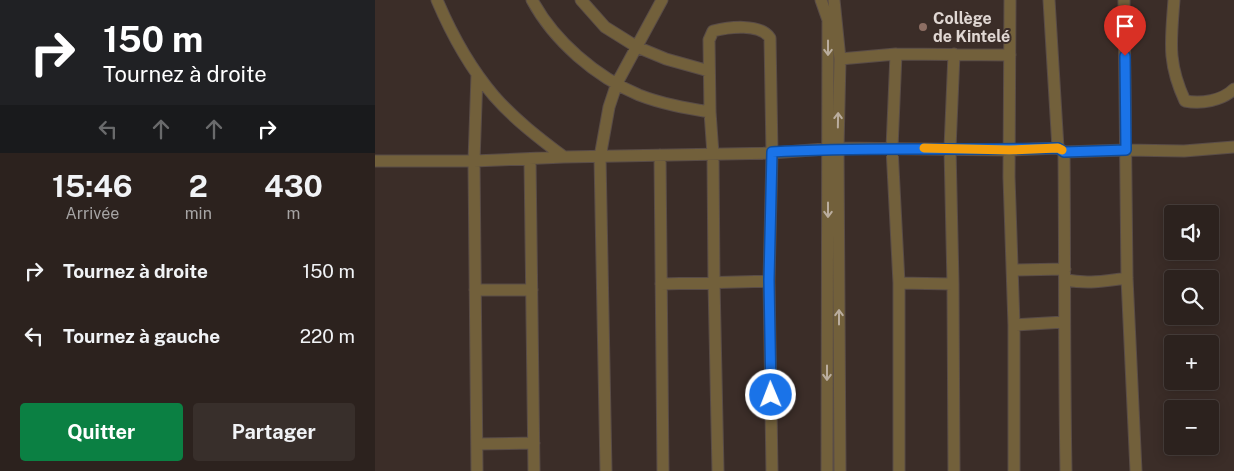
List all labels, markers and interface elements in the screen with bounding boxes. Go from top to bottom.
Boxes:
pin [1104,5,1146,56]
place label: Collège de Kintelé [933,9,1010,46]
icon: arrive [1111,12,1139,40]
text: 150 m [103,19,203,60]
icon: right [20,20,85,85]
marker: Collège de Kintelé [917,21,929,33]
one-way arrow [823,39,833,55]
text: Tournez à droite [103,61,267,87]
one-way arrow [834,112,843,128]
icon: left [94,115,122,143]
icon: ahead [147,115,175,143]
icon: ahead [200,115,228,143]
icon: right [253,115,281,143]
text: 15:46 [52,168,133,204]
text: 2 [189,168,208,204]
text: 430 [264,168,323,204]
one-way arrow [823,202,833,218]
text: Arrivée [65,204,119,223]
text: min [185,204,212,223]
text: m [287,204,300,223]
map controls [1164,205,1219,455]
button: sound [1164,205,1219,260]
icon: right [20,257,48,285]
text: Tournez à droite [63,260,208,282]
text: 150 m [302,260,355,282]
button: search [1164,270,1219,325]
one-way arrow [834,310,844,326]
icon: left [20,322,48,350]
text: Tournez à gauche [63,325,220,347]
text: 220 m [300,325,355,347]
button: + [1164,335,1219,390]
one-way arrow [822,364,832,380]
position arrow [744,368,796,420]
button: − [1164,400,1219,455]
button: Quitter [20,403,183,461]
button: Partager [193,403,355,461]

